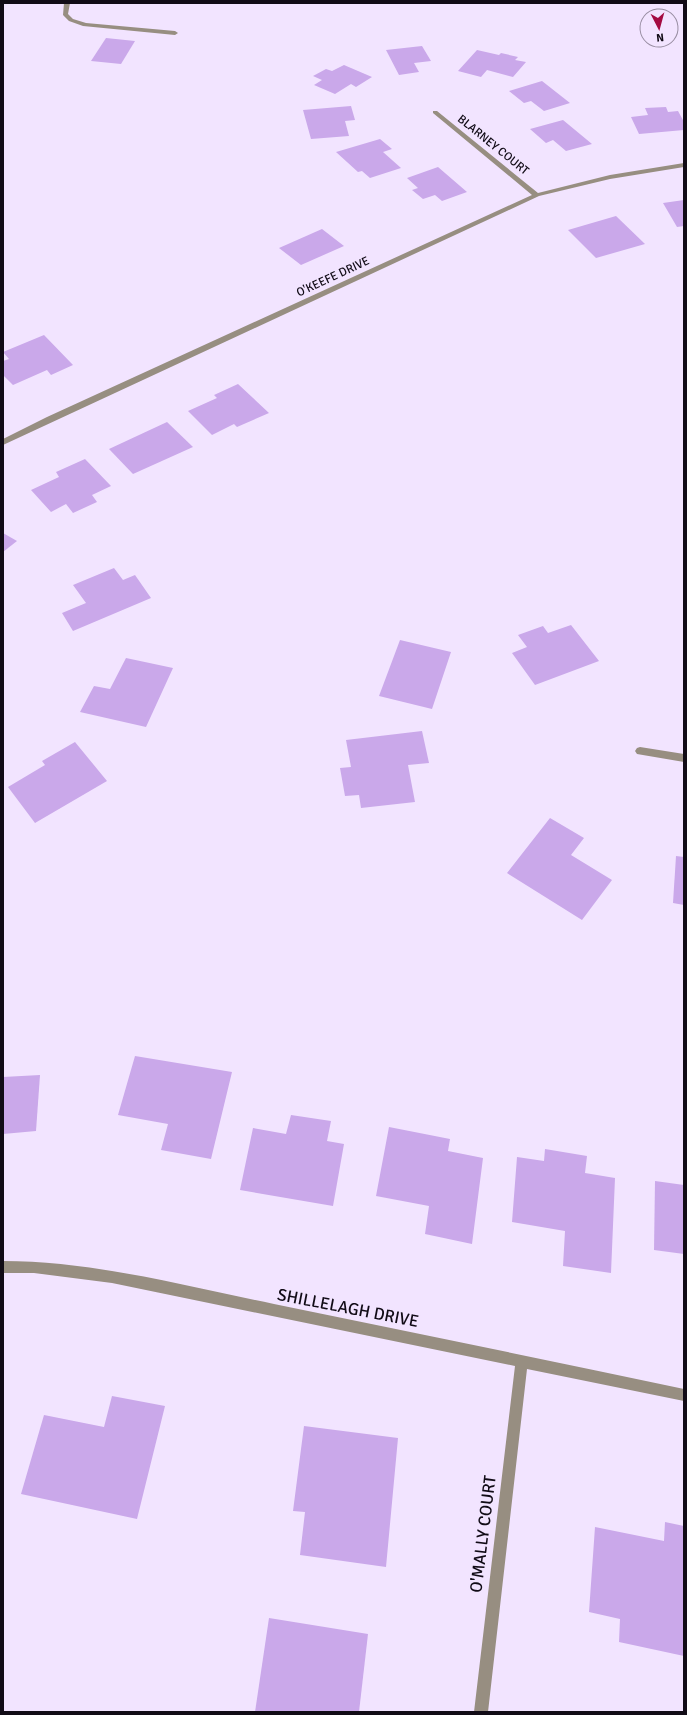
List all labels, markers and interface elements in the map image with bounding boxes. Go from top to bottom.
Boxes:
north arrow [639,8,679,48]
text: N [656,31,664,44]
street label: BLARNEY COURT [454,112,532,178]
street label: O'KEEFE DRIVE [294,253,372,300]
street label: SHILLELAGH DRIVE [276,1284,420,1332]
street label: O'MALLY COURT [465,1474,501,1594]

